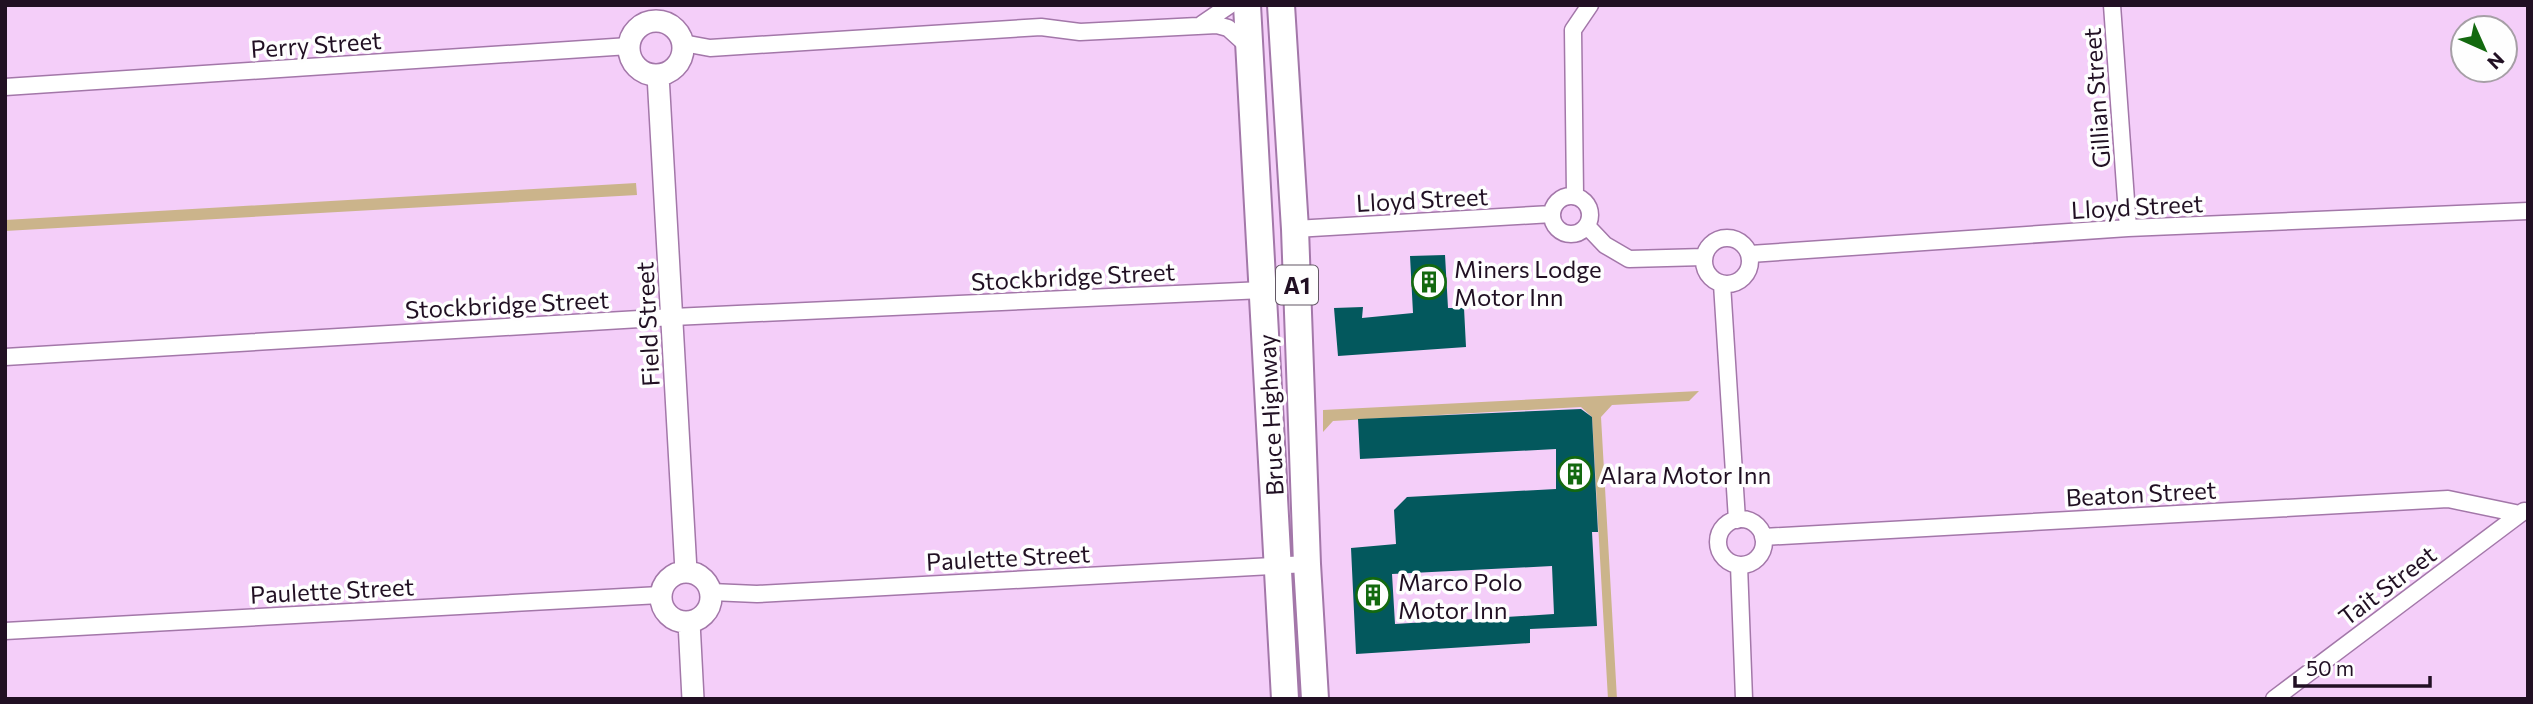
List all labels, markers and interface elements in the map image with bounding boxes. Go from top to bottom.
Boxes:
north arrow [2449,14,2519,84]
street label: Perry Street [249,25,383,63]
street label: Gillian Street [2077,27,2115,169]
text: N [2483,48,2510,75]
street label: Lloyd Street [1355,181,1489,217]
street label: Lloyd Street [2070,188,2204,224]
place label: Miners Lodge Motor Inn [1454,254,1602,311]
street label: Stockbridge Street [970,256,1176,296]
street label: Field Street [629,261,665,387]
building icon: Miners Lodge Motor Inn [1410,263,1448,301]
road number: A1 [1276,266,1318,304]
street label: Stockbridge Street [404,284,610,324]
street label: Bruce Highway [1251,333,1289,497]
building icon: Alara Motor Inn [1556,455,1594,493]
place label: Alara Motor Inn [1600,460,1771,489]
street label: Beaton Street [2065,475,2217,511]
street label: Paulette Street [925,538,1091,576]
street label: Tait Street [2333,539,2441,631]
place label: Marco Polo Motor Inn [1398,567,1523,624]
street label: Paulette Street [249,571,415,609]
building icon: Marco Polo Motor Inn [1354,576,1392,614]
scale bar [2295,644,2430,688]
text: 50 m [2306,655,2354,680]

